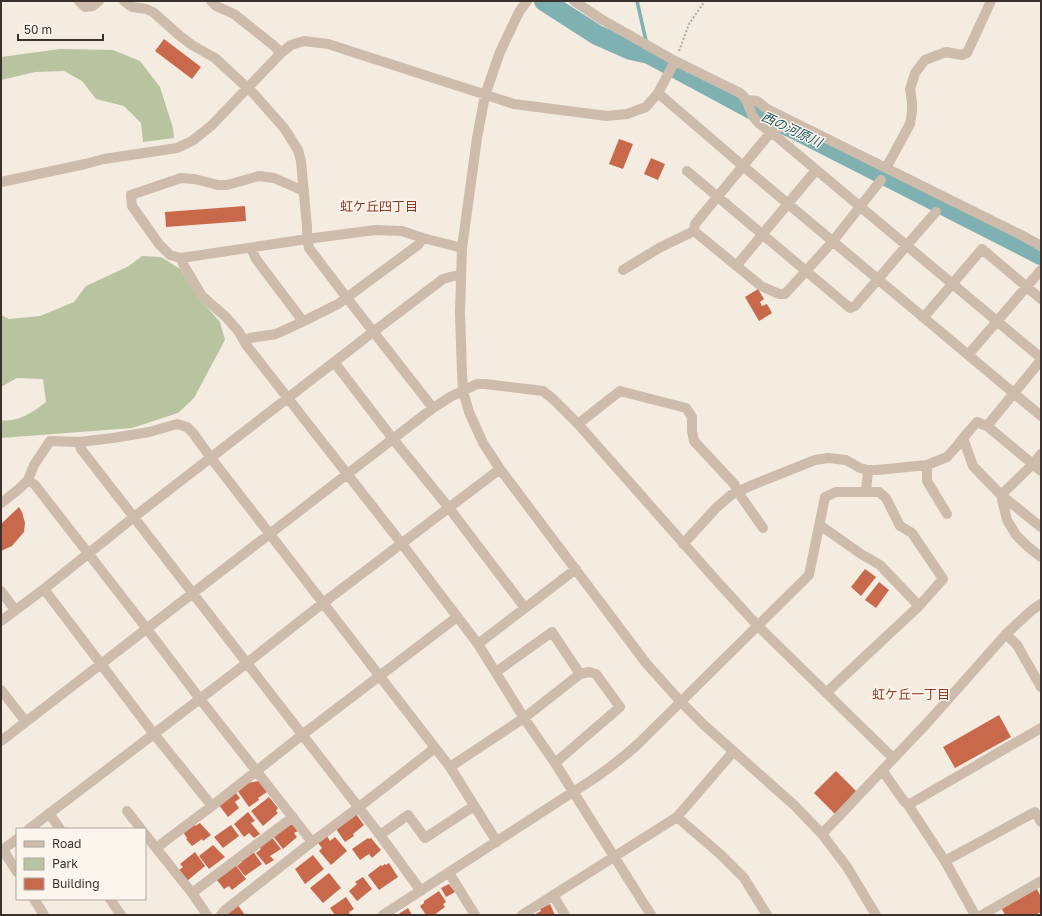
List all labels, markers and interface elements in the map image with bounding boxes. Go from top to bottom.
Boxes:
scale bar [18,16,103,42]
text: 50 m [24,22,52,37]
water label: 西の河原川 [759,108,827,151]
district label: 虹ケ丘四丁目 [340,198,418,214]
district label: 虹ケ丘一丁目 [872,686,950,702]
legend [16,828,146,900]
text: Road [52,836,81,851]
text: Park [52,856,78,871]
text: Building [52,876,100,891]

